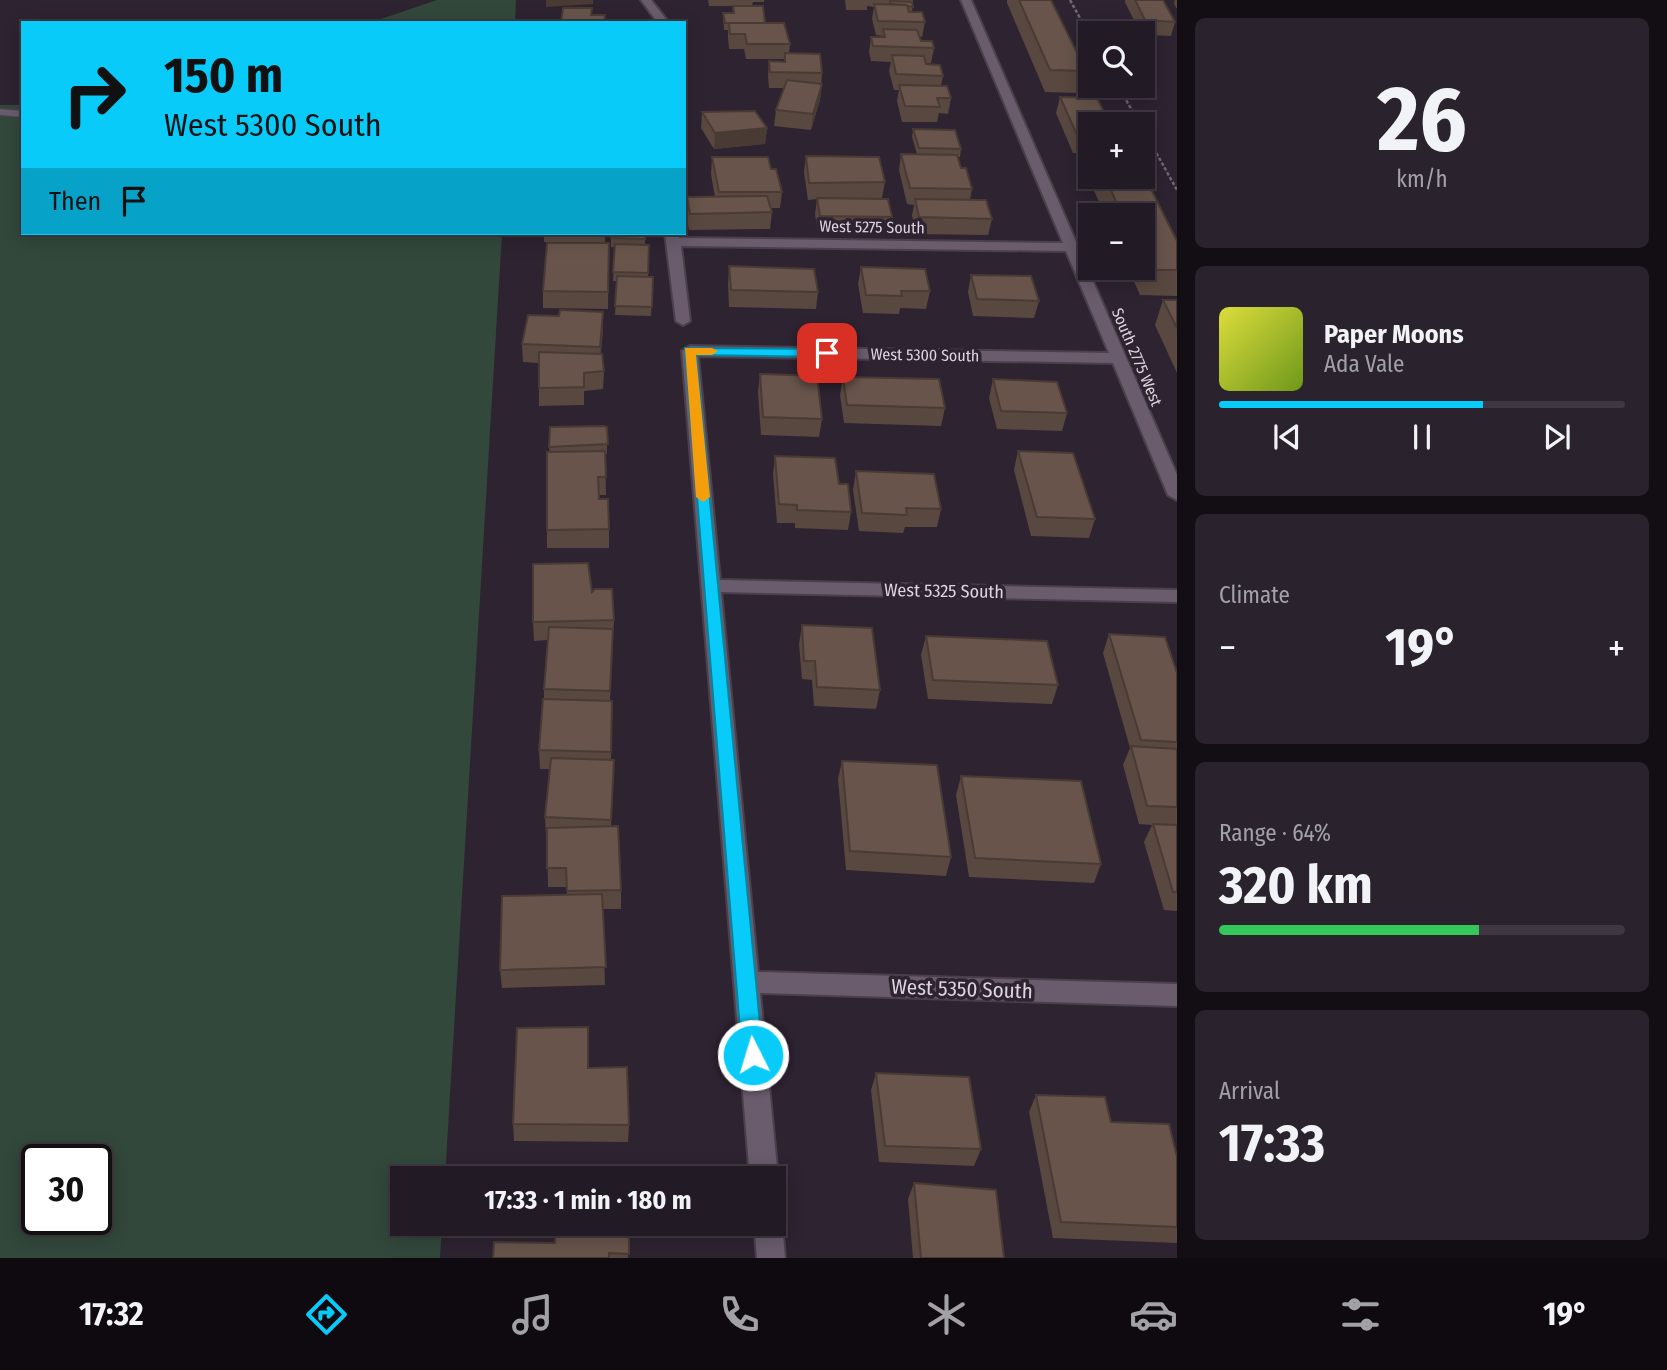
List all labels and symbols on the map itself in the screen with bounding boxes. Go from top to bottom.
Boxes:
street label: West 5275 South [819,217,925,237]
street label: South 2775 West [1108,305,1167,410]
pin [797,323,857,383]
street label: West 5300 South [870,345,980,365]
street label: West 5325 South [884,579,1004,603]
street label: West 5350 South [891,974,1033,1004]
position arrow [716,1018,790,1092]
speed limit sign: 30 [21,1144,112,1235]

